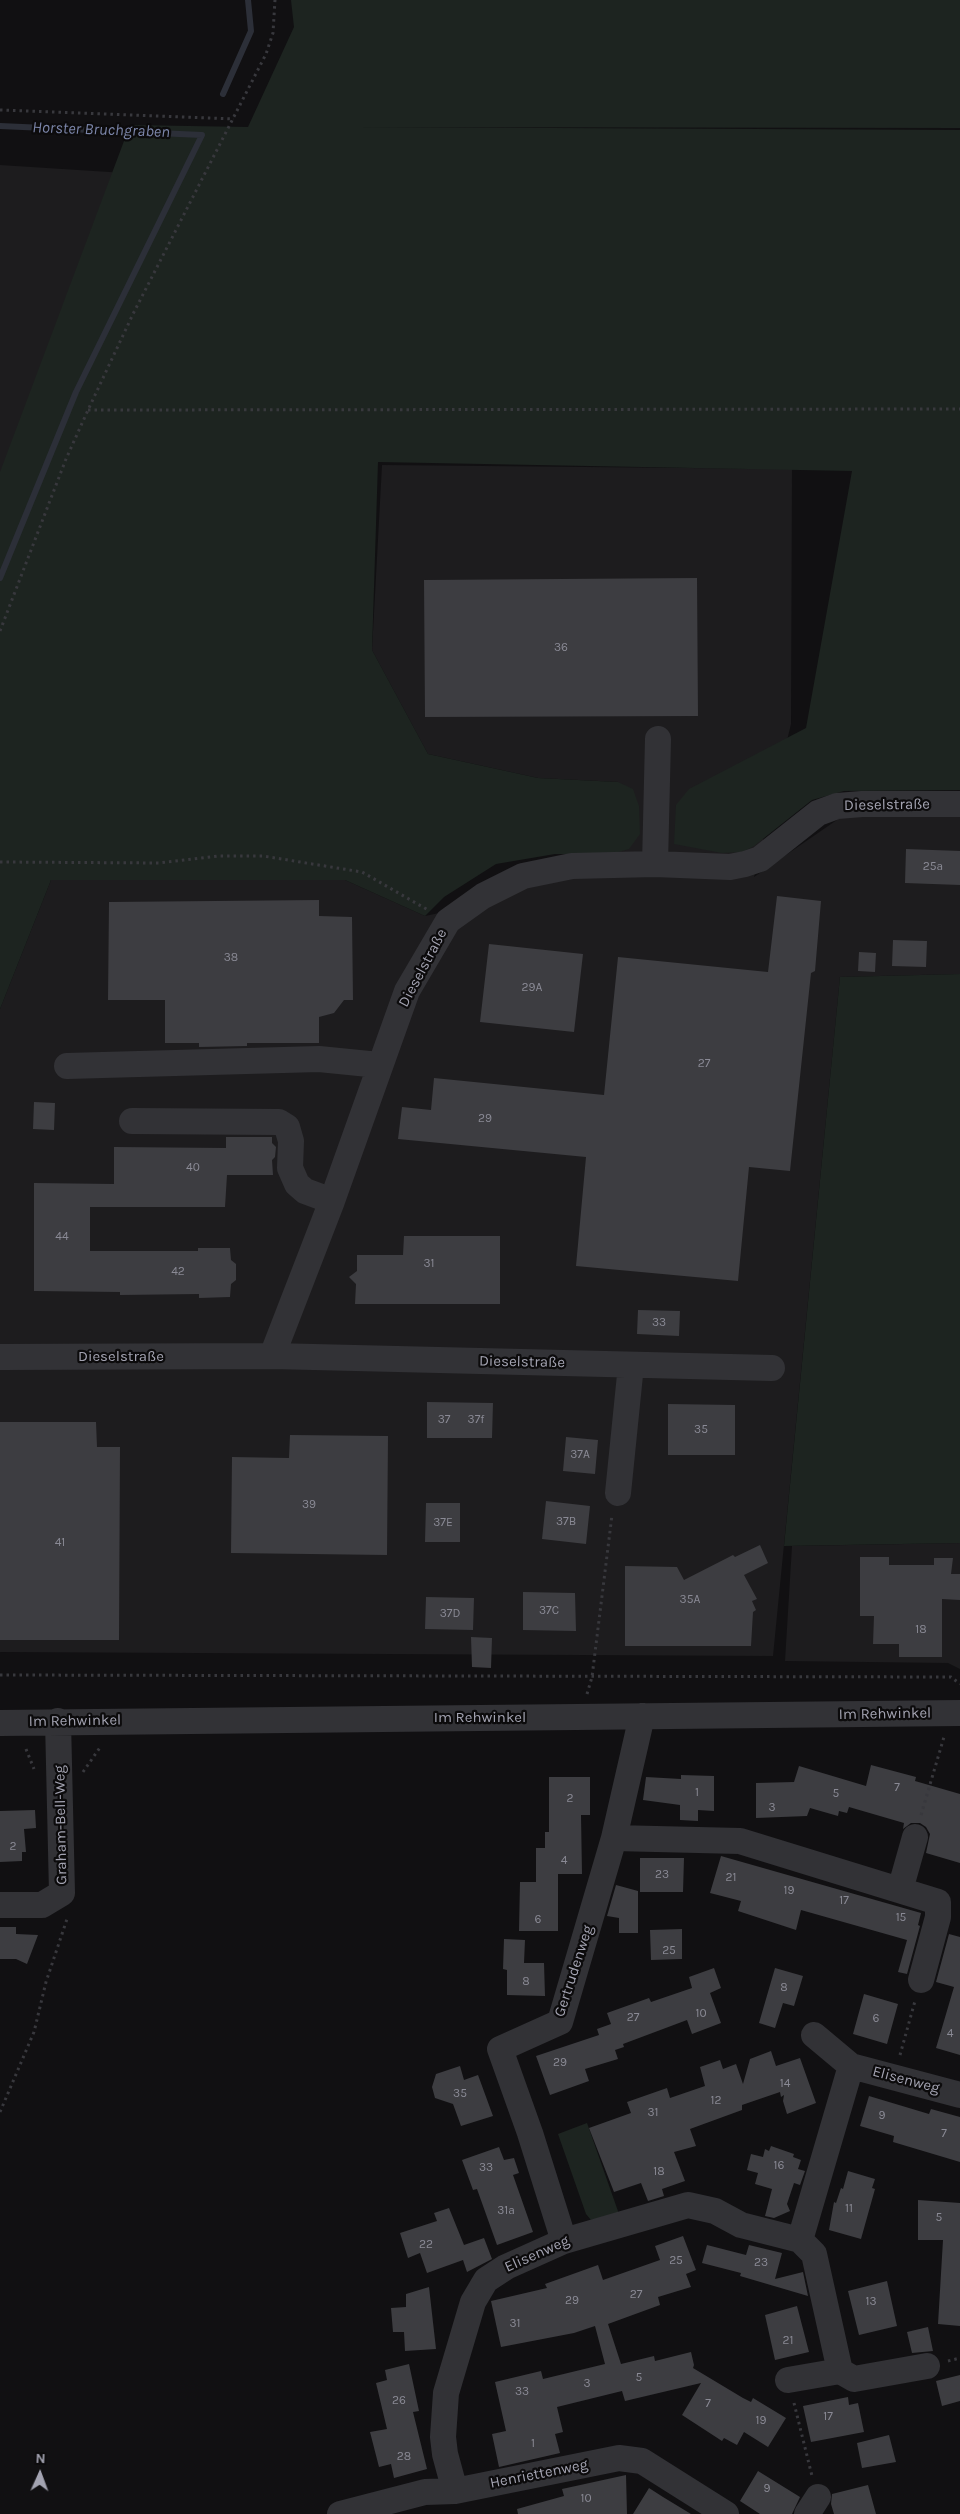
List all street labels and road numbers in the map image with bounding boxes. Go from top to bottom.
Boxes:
street label: Dieselstraße [844,795,930,815]
street label: Dieselstraße [395,926,451,1010]
street label: Dieselstraße [78,1348,164,1366]
street label: Dieselstraße [479,1352,565,1372]
street label: Im Rehwinkel [839,1704,931,1724]
street label: Im Rehwinkel [434,1709,526,1727]
street label: Im Rehwinkel [29,1711,121,1731]
street label: Graham-Bell-Weg [51,1765,71,1885]
street label: Gertrudenweg [551,1923,597,2019]
street label: Elisenweg [870,2062,942,2098]
street label: Elisenweg [502,2232,572,2276]
street label: Henriettenweg [488,2456,590,2492]

